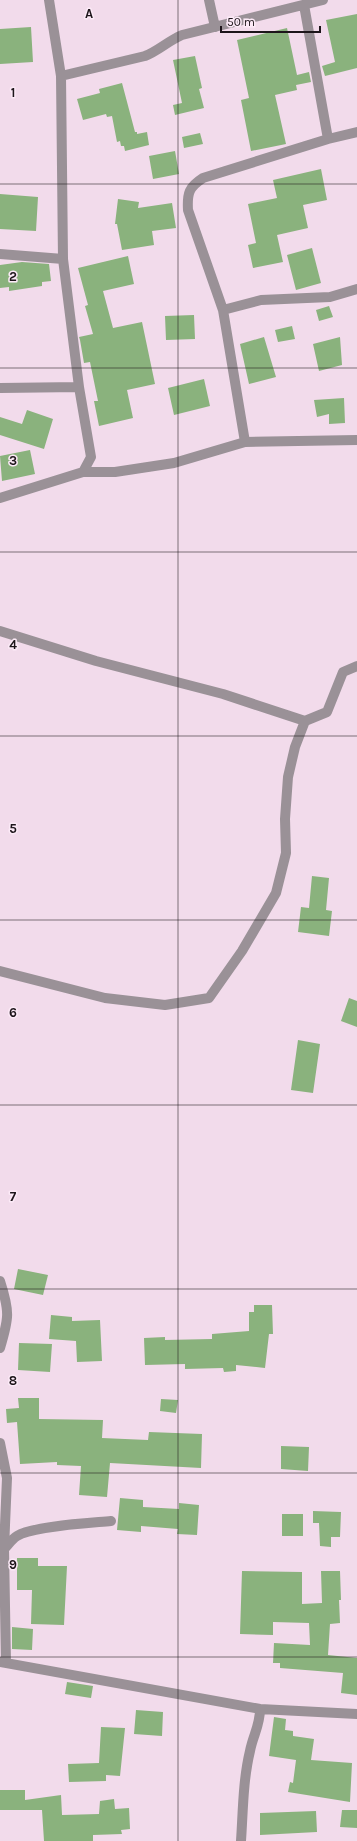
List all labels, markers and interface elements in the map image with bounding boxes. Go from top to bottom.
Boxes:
text: A [85,6,93,21]
scale bar [221,8,320,34]
text: 50 m [227,15,255,29]
text: 1 [11,85,15,100]
text: 2 [9,269,17,284]
text: 3 [9,453,17,468]
text: 4 [9,637,17,652]
text: 5 [9,821,17,836]
text: 6 [9,1005,17,1020]
text: 7 [10,1189,17,1204]
text: 8 [9,1373,17,1388]
text: 9 [9,1557,17,1572]

